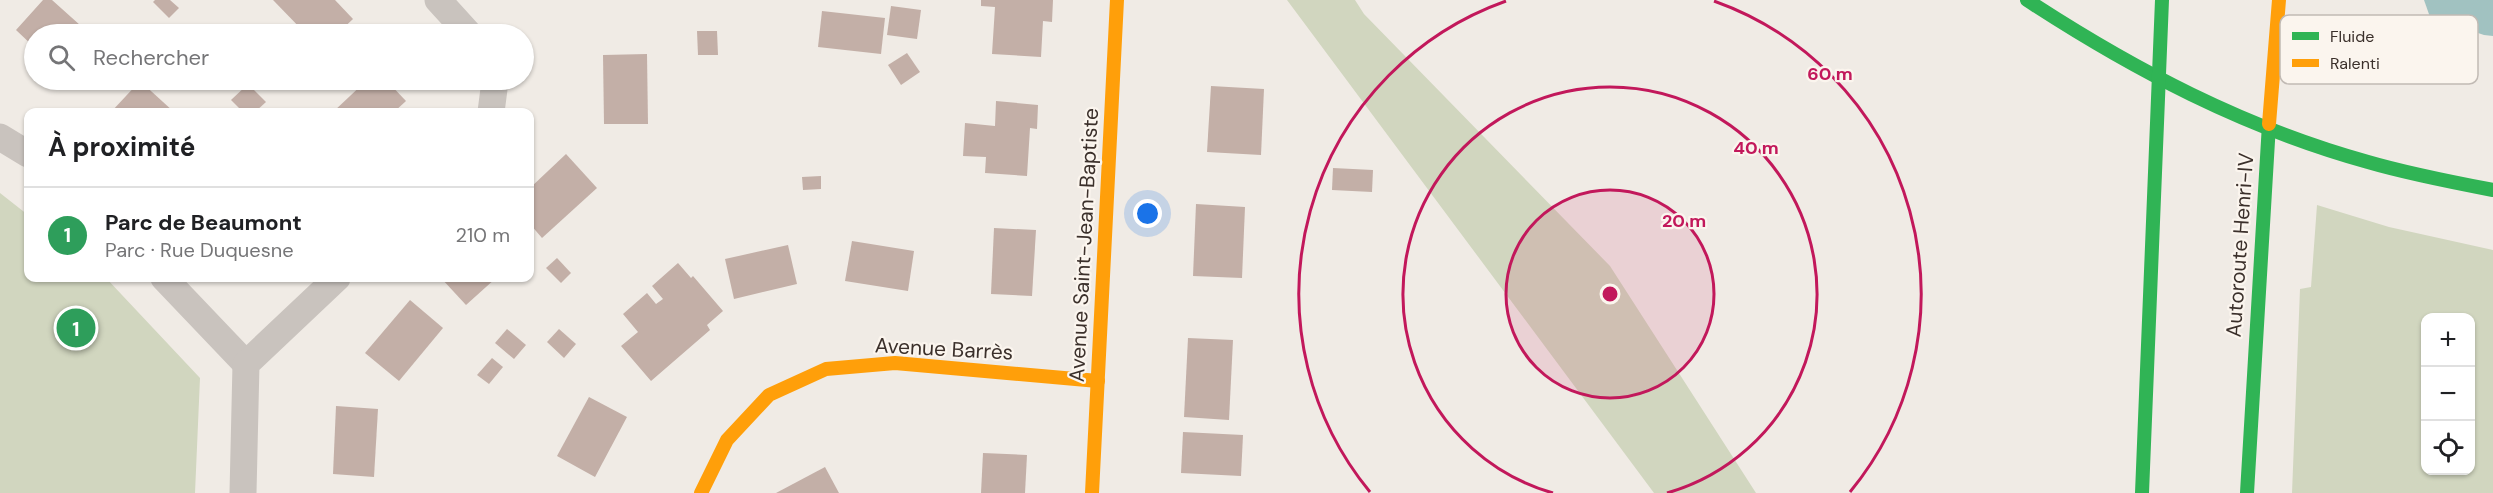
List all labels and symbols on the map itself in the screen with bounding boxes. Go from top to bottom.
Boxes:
legend [2280,15,2478,84]
text: Fluide [2330,26,2374,47]
text: Ralenti [2330,53,2380,74]
text: 60 m [1807,62,1853,86]
street label: Avenue Saint-Jean-Baptiste [1063,107,1105,383]
text: 40 m [1733,136,1779,160]
street label: Autoroute Henri-IV [2220,152,2260,338]
your location [1133,199,1162,228]
text: 20 m [1662,209,1706,233]
centre of rings [1600,284,1620,304]
pin: 1 [56,306,96,350]
street label: Avenue Barrès [874,331,1014,367]

